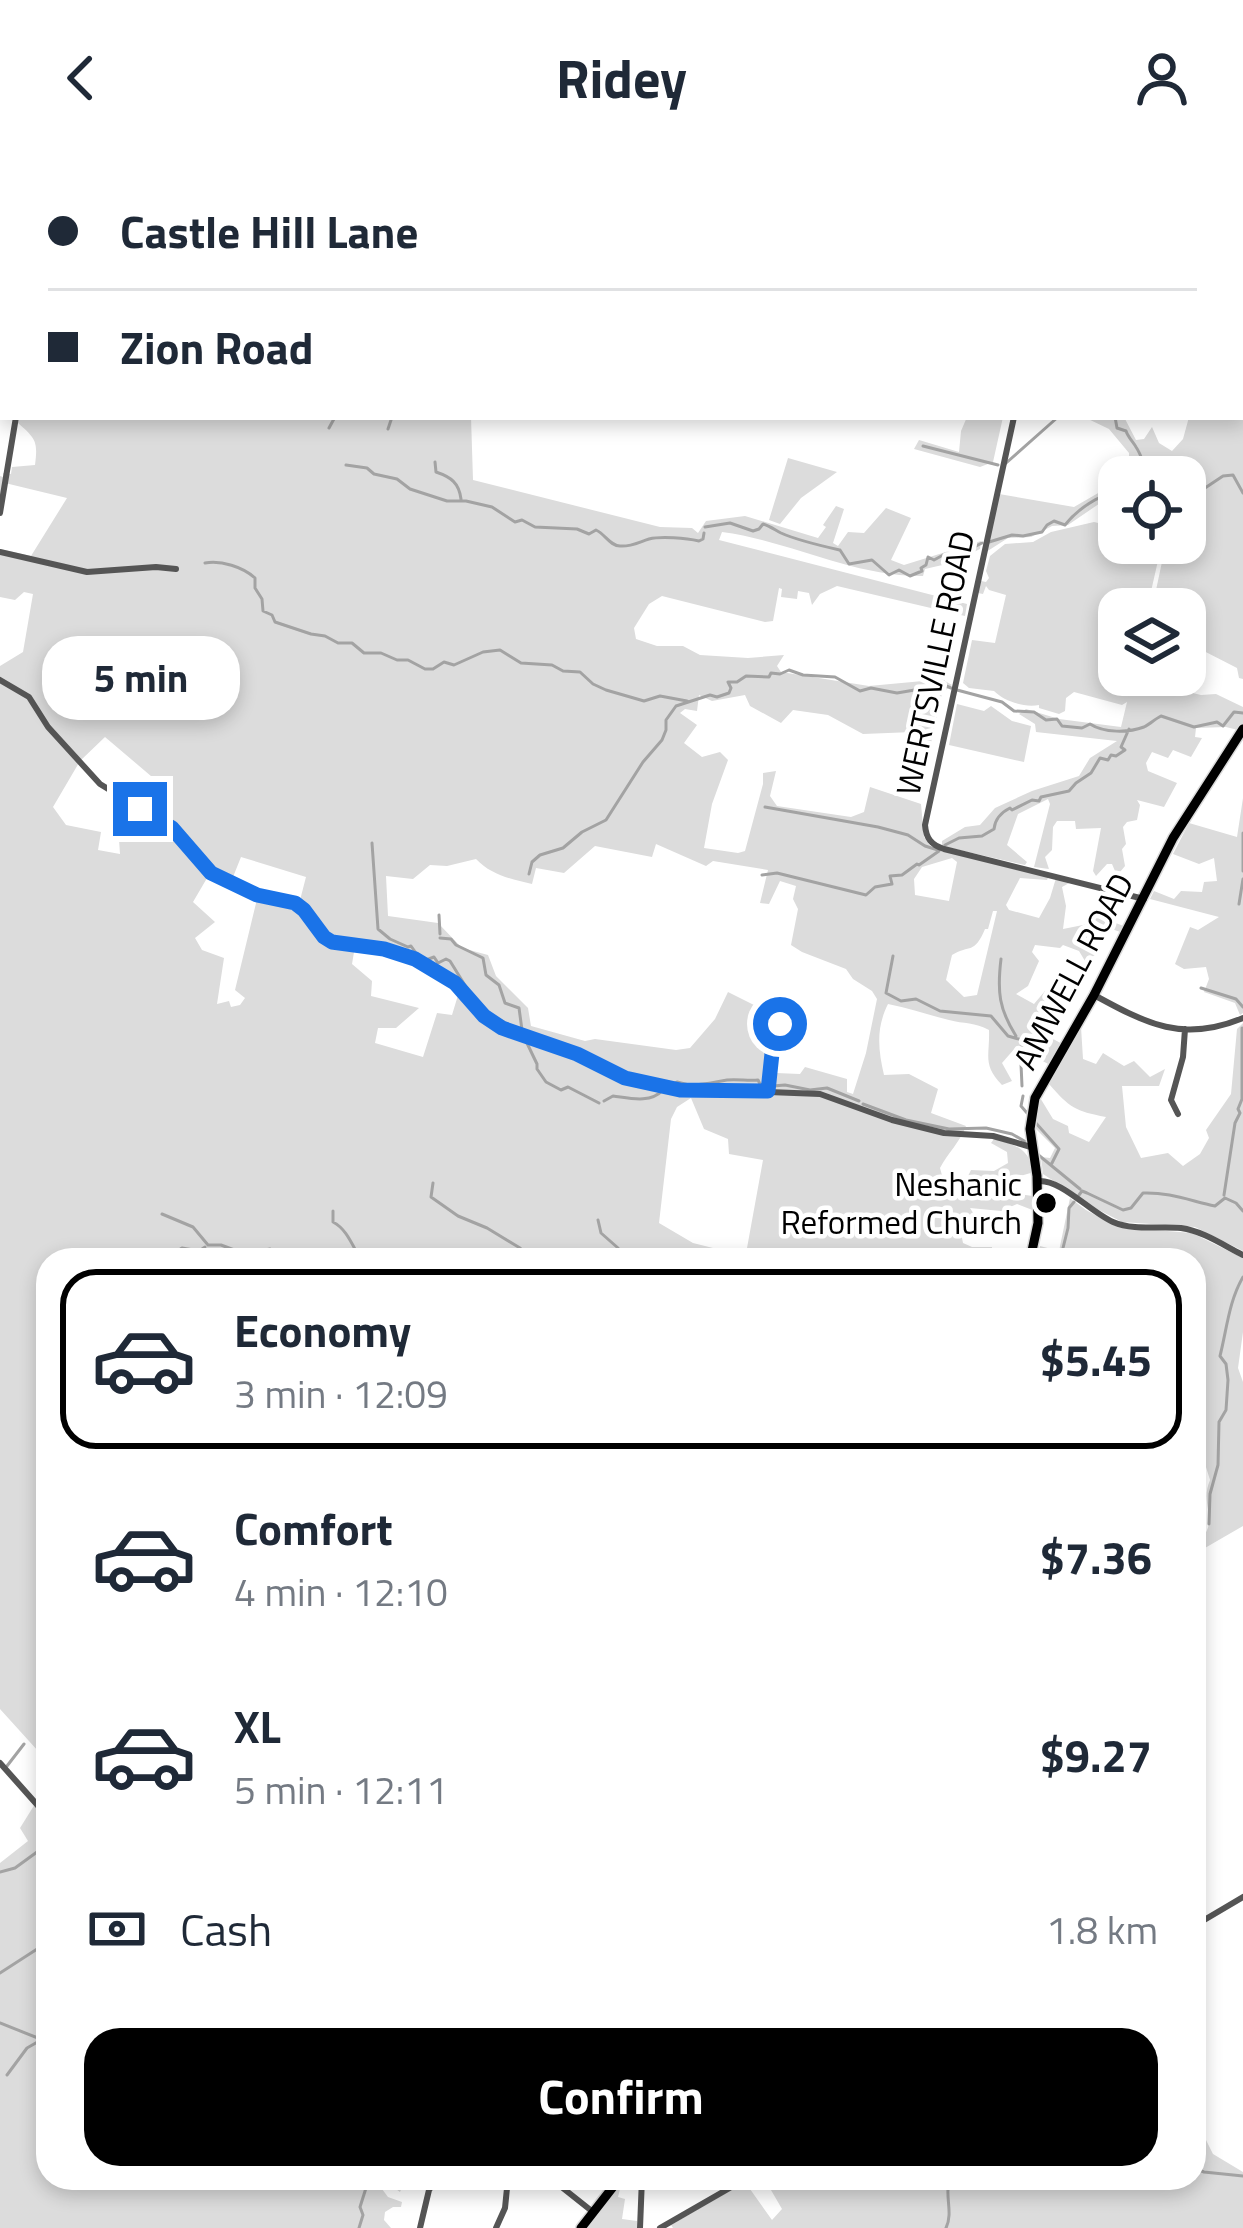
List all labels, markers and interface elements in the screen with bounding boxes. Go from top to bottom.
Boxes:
text: Ridey [556,37,687,119]
icon: back [48,45,114,111]
icon: person [1129,45,1195,111]
text: Castle Hill Lane [120,197,418,265]
text: Zion Road [120,313,313,381]
map controls [1098,456,1206,696]
button: locate [1098,456,1206,564]
street label: WERTSVILLE ROAD [883,526,987,800]
button: layers [1098,588,1206,696]
callout: 5 min [41,635,239,719]
text: 5 min [94,648,188,707]
route end [113,782,167,836]
street label: AMWELL ROAD [1000,864,1146,1078]
route start [753,997,807,1051]
place label: Neshanic Reformed Church [780,1159,1022,1247]
marker: Neshanic Reformed Church [1033,1190,1059,1216]
text: Economy [234,1296,411,1364]
icon: car [90,1305,198,1413]
text: $5.45 [1040,1325,1152,1393]
text: 3 min · 12:09 [234,1364,448,1423]
text: Comfort [234,1494,393,1562]
icon: car [90,1503,198,1611]
text: $7.36 [1040,1523,1152,1591]
text: 4 min · 12:10 [234,1562,448,1621]
text: XL [234,1692,281,1760]
icon: car [90,1701,198,1809]
text: $9.27 [1040,1721,1152,1789]
text: 5 min · 12:11 [234,1760,448,1819]
text: Cash [180,1895,272,1963]
icon: cash [84,1896,150,1962]
text: 1.8 km [1046,1900,1158,1959]
button: Confirm [84,2028,1158,2166]

